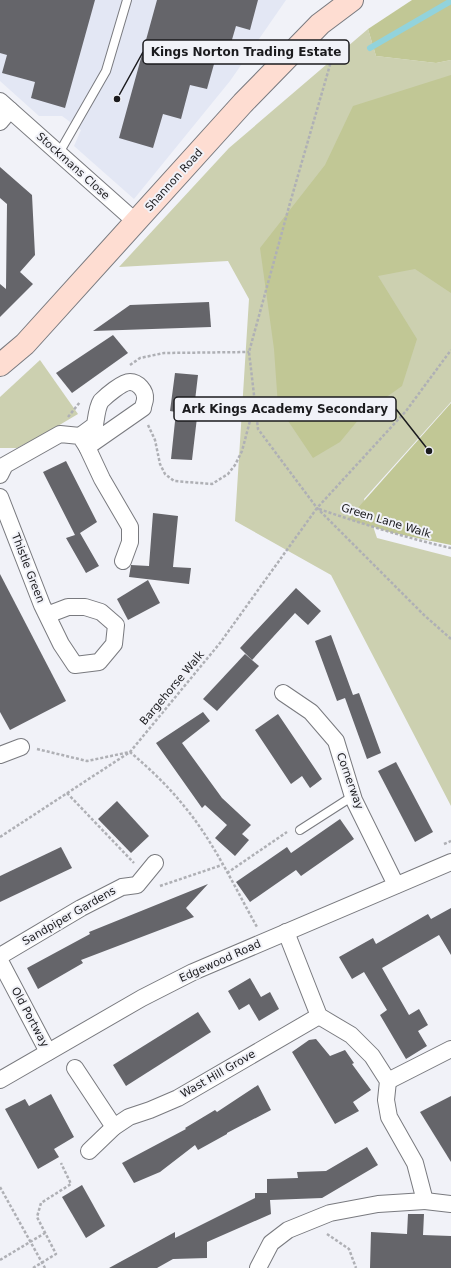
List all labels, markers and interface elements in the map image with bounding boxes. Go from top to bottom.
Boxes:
callout: Kings Norton Trading Estate [143,40,349,64]
text: Kings Norton Trading Estate [151,45,341,59]
street label: Stockmans Close [34,130,112,202]
street label: Shannon Road [143,146,205,214]
callout: Ark Kings Academy Secondary [174,397,396,421]
text: Ark Kings Academy Secondary [182,402,388,416]
street label: Green Lane Walk [340,501,433,541]
street label: Thistle Green [8,530,47,605]
street label: Bargehorse Walk [137,648,207,728]
street label: Cornerway [334,751,366,812]
street label: Sandpiper Gardens [20,884,118,948]
street label: Edgewood Road [177,937,263,985]
street label: Old Portway [9,985,52,1050]
street label: Wast Hill Grove [178,1047,258,1101]

